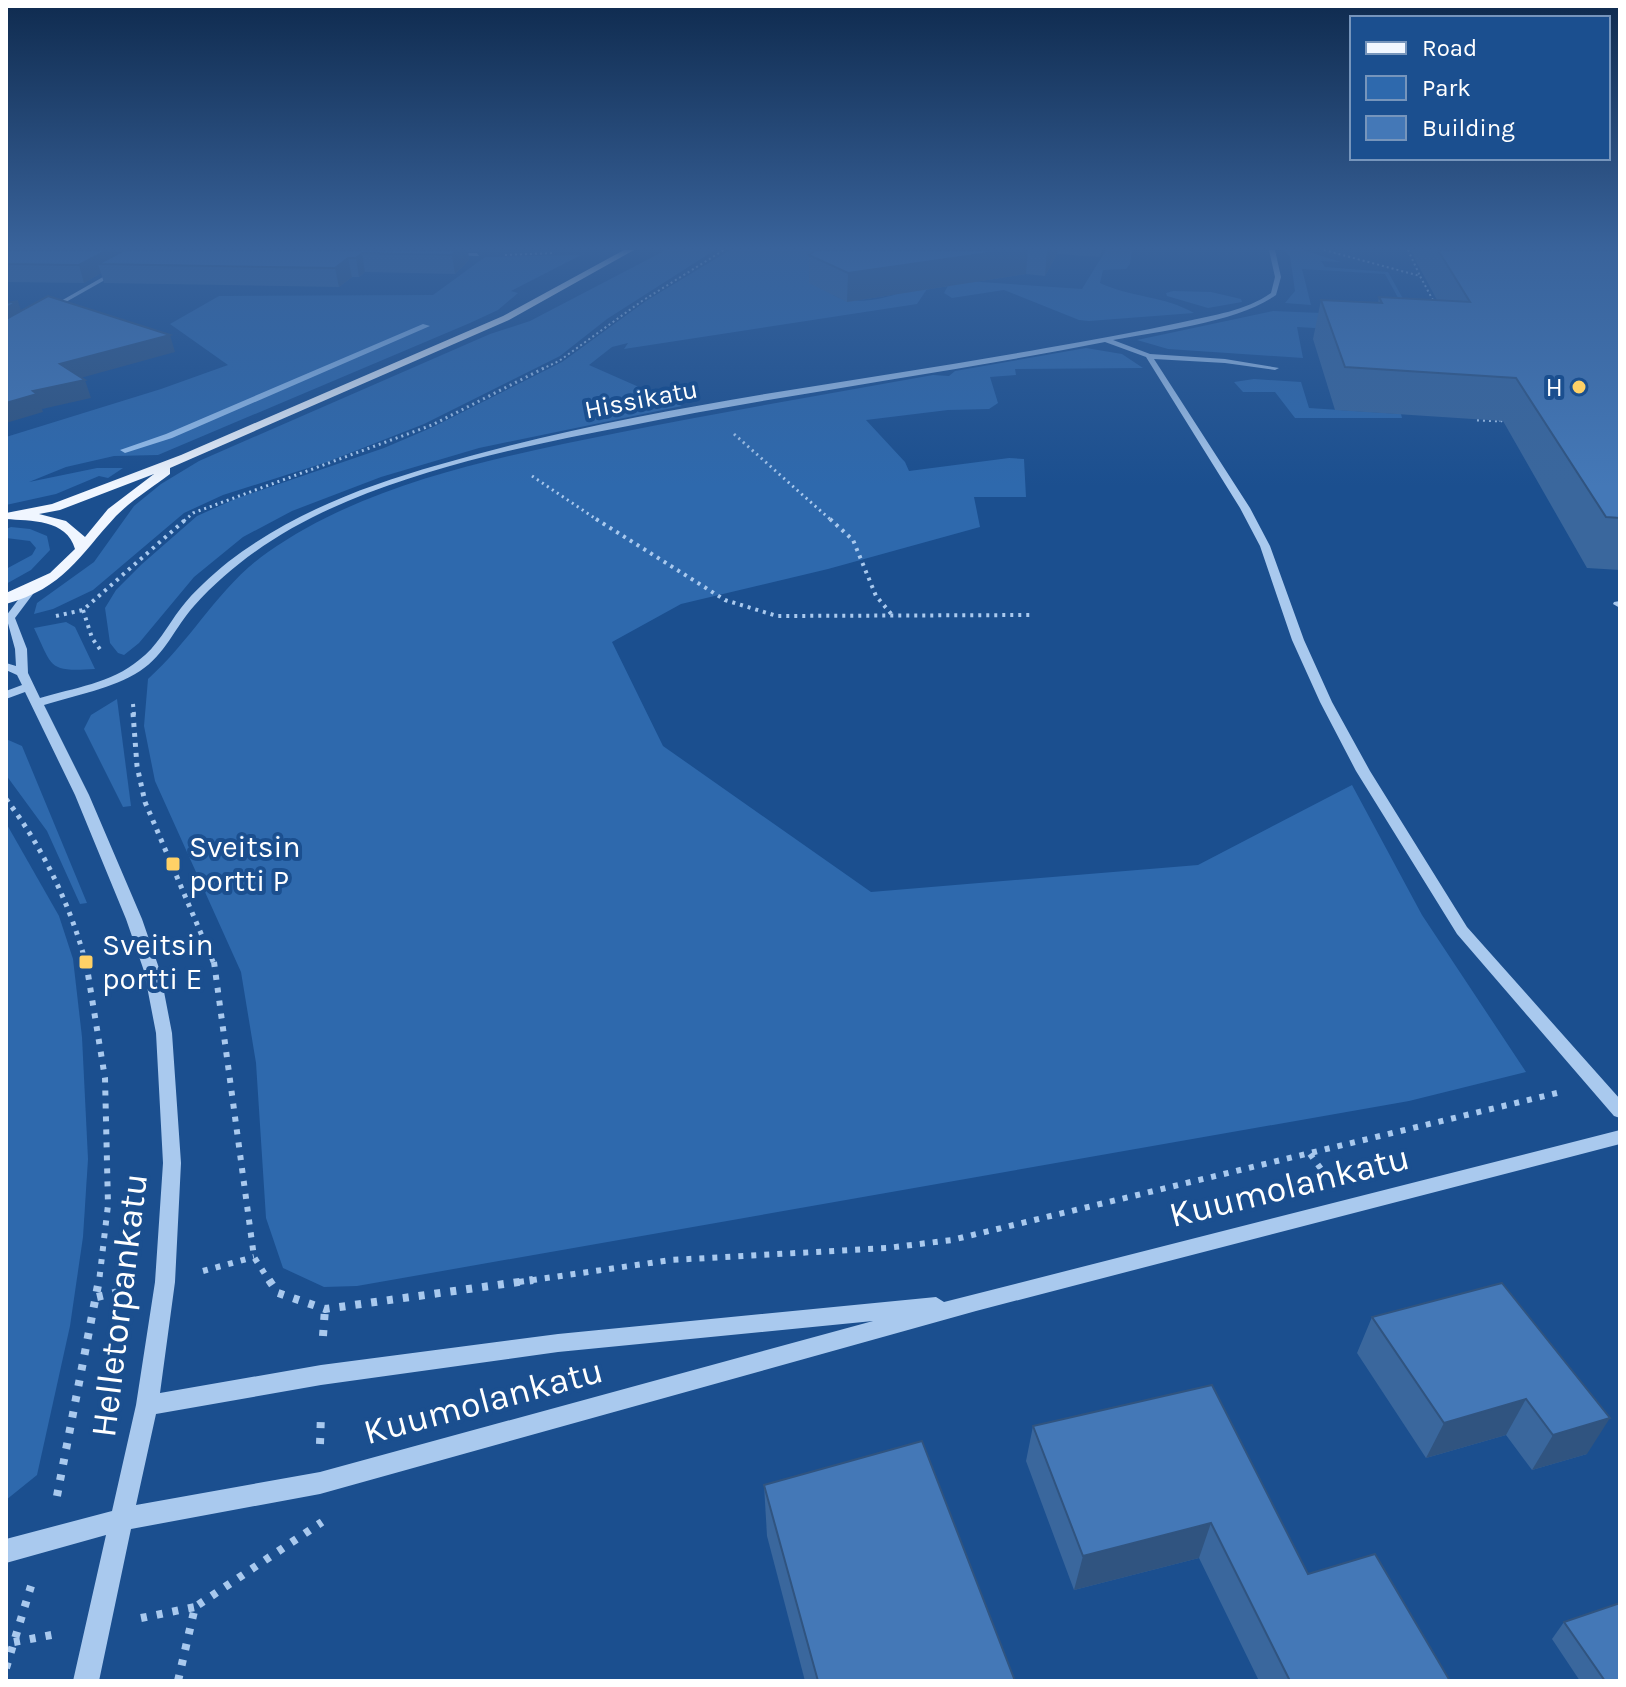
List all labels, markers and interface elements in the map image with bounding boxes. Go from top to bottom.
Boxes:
legend [1350,16,1610,160]
text: Road [1422,34,1477,62]
text: Park [1422,74,1471,102]
text: Building [1422,114,1515,142]
place label: H [1546,372,1563,403]
street label: Hissikatu [582,373,700,426]
marker: H [1570,378,1588,396]
place label: Sveitsin portti P [189,829,301,899]
marker: Sveitsin portti P [164,855,182,873]
place label: Sveitsin portti E [102,927,214,997]
marker: Sveitsin portti E [77,953,95,971]
street label: Kuumolankatu [1165,1136,1414,1236]
street label: Helletorpankatu [82,1171,156,1439]
street label: Kuumolankatu [359,1349,607,1453]

